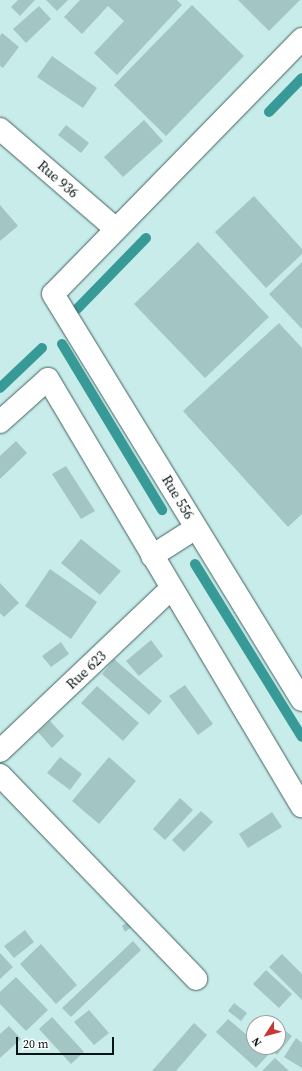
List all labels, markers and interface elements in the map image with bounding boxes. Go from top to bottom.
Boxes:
street label: Rue 936 [34,157,82,201]
street label: Rue 556 [158,472,198,522]
street label: Rue 623 [63,647,109,693]
north arrow [246,1015,286,1055]
scale bar [18,1029,116,1055]
text: N [248,1034,265,1049]
text: 20 m [23,1036,49,1052]

